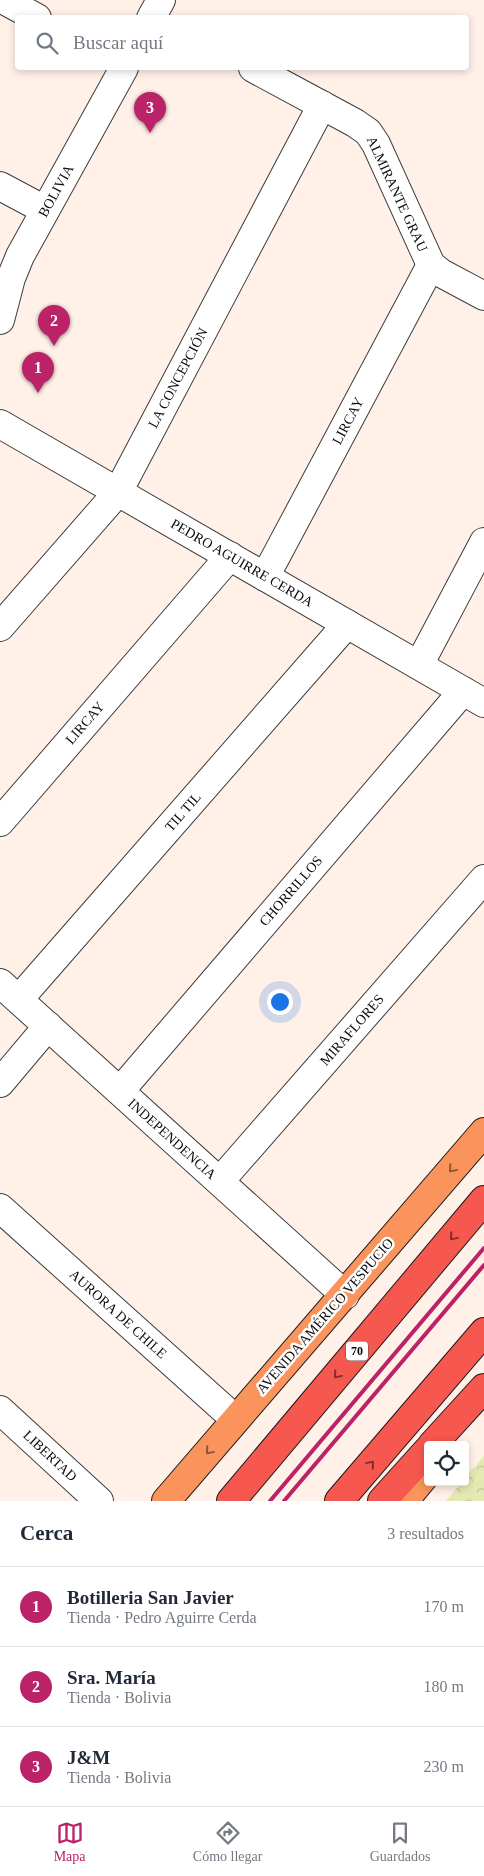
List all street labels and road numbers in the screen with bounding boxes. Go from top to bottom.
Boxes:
street label: ALMIRANTE GRAU [364,134,430,254]
street label: BOLIVIA [35,161,77,220]
street label: LA CONCEPCIÓN [144,325,211,430]
street label: LIRCAY [329,395,367,447]
street label: PEDRO AGUIRRE CERDA [168,516,317,610]
street label: LIRCAY [63,699,107,747]
street label: TIL TIL [162,790,204,834]
street label: CHORRILLOS [257,853,325,929]
street label: MIRAFLORES [317,992,387,1068]
street label: INDEPENDENCIA [125,1096,220,1183]
street label: AVENIDA AMÉRICO VESPUCIO [253,1235,396,1396]
street label: AURORA DE CHILE [66,1267,170,1361]
road number: 70 [346,1342,368,1360]
street label: LIBERTAD [20,1428,80,1484]

